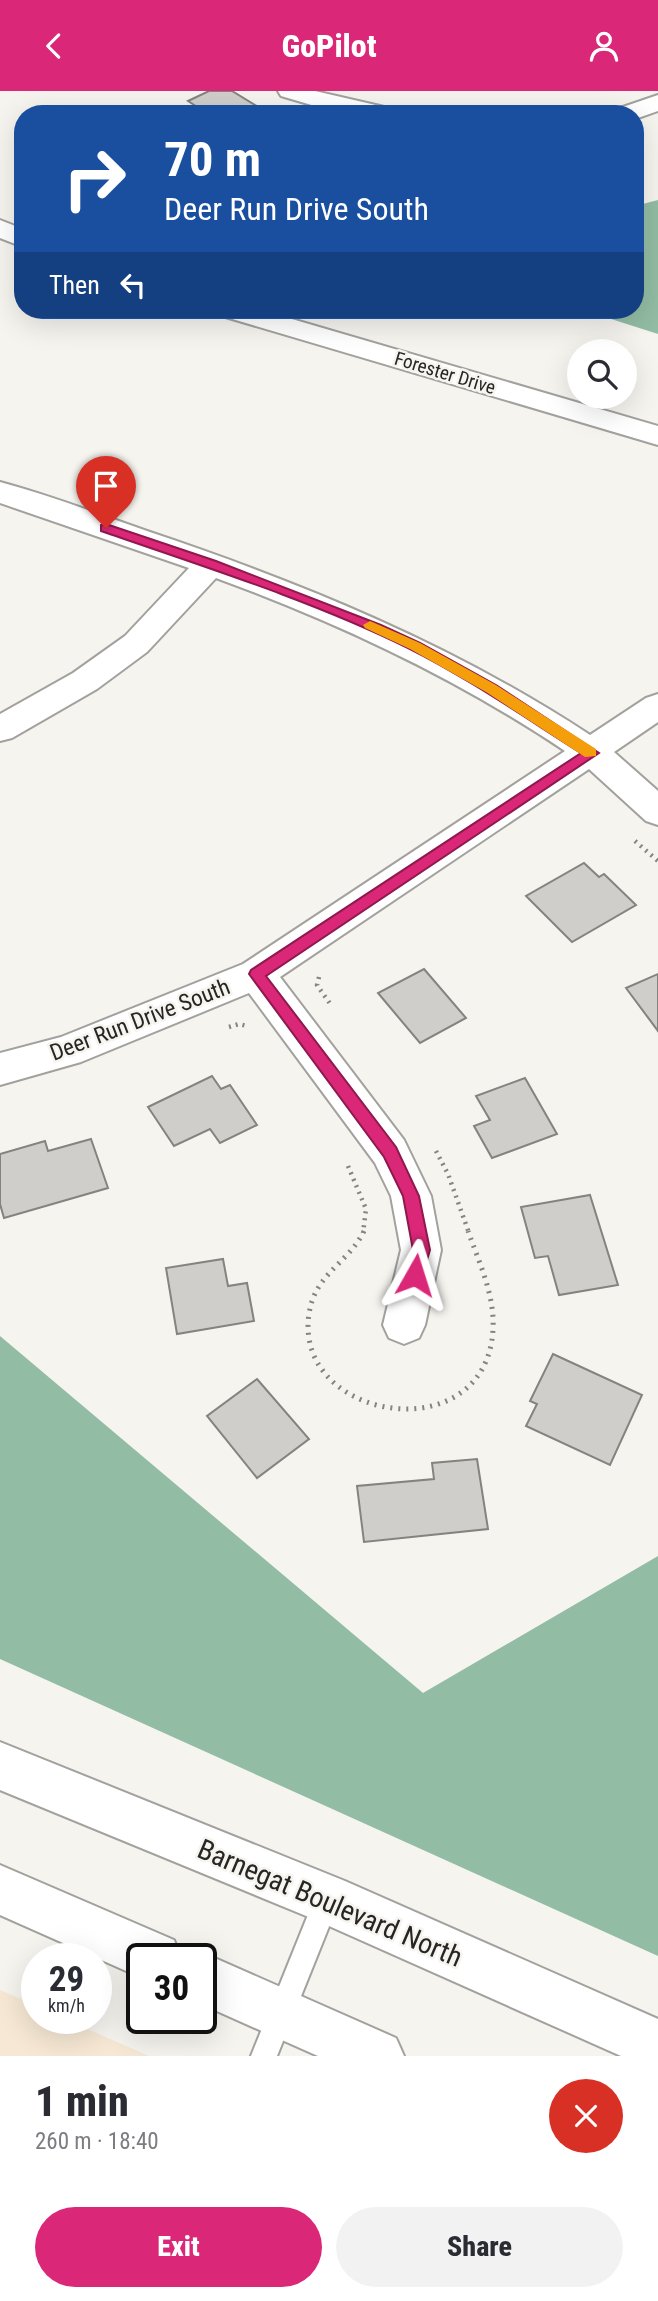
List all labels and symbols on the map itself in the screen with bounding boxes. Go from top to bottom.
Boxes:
street label: Forester Drive [392,347,498,399]
pin [76,456,136,528]
street label: Deer Run Drive South [46,973,234,1067]
position arrow [378,1238,452,1312]
street label: Barnegat Boulevard North [193,1832,467,1974]
speed limit sign: 30 [126,1943,217,2034]

